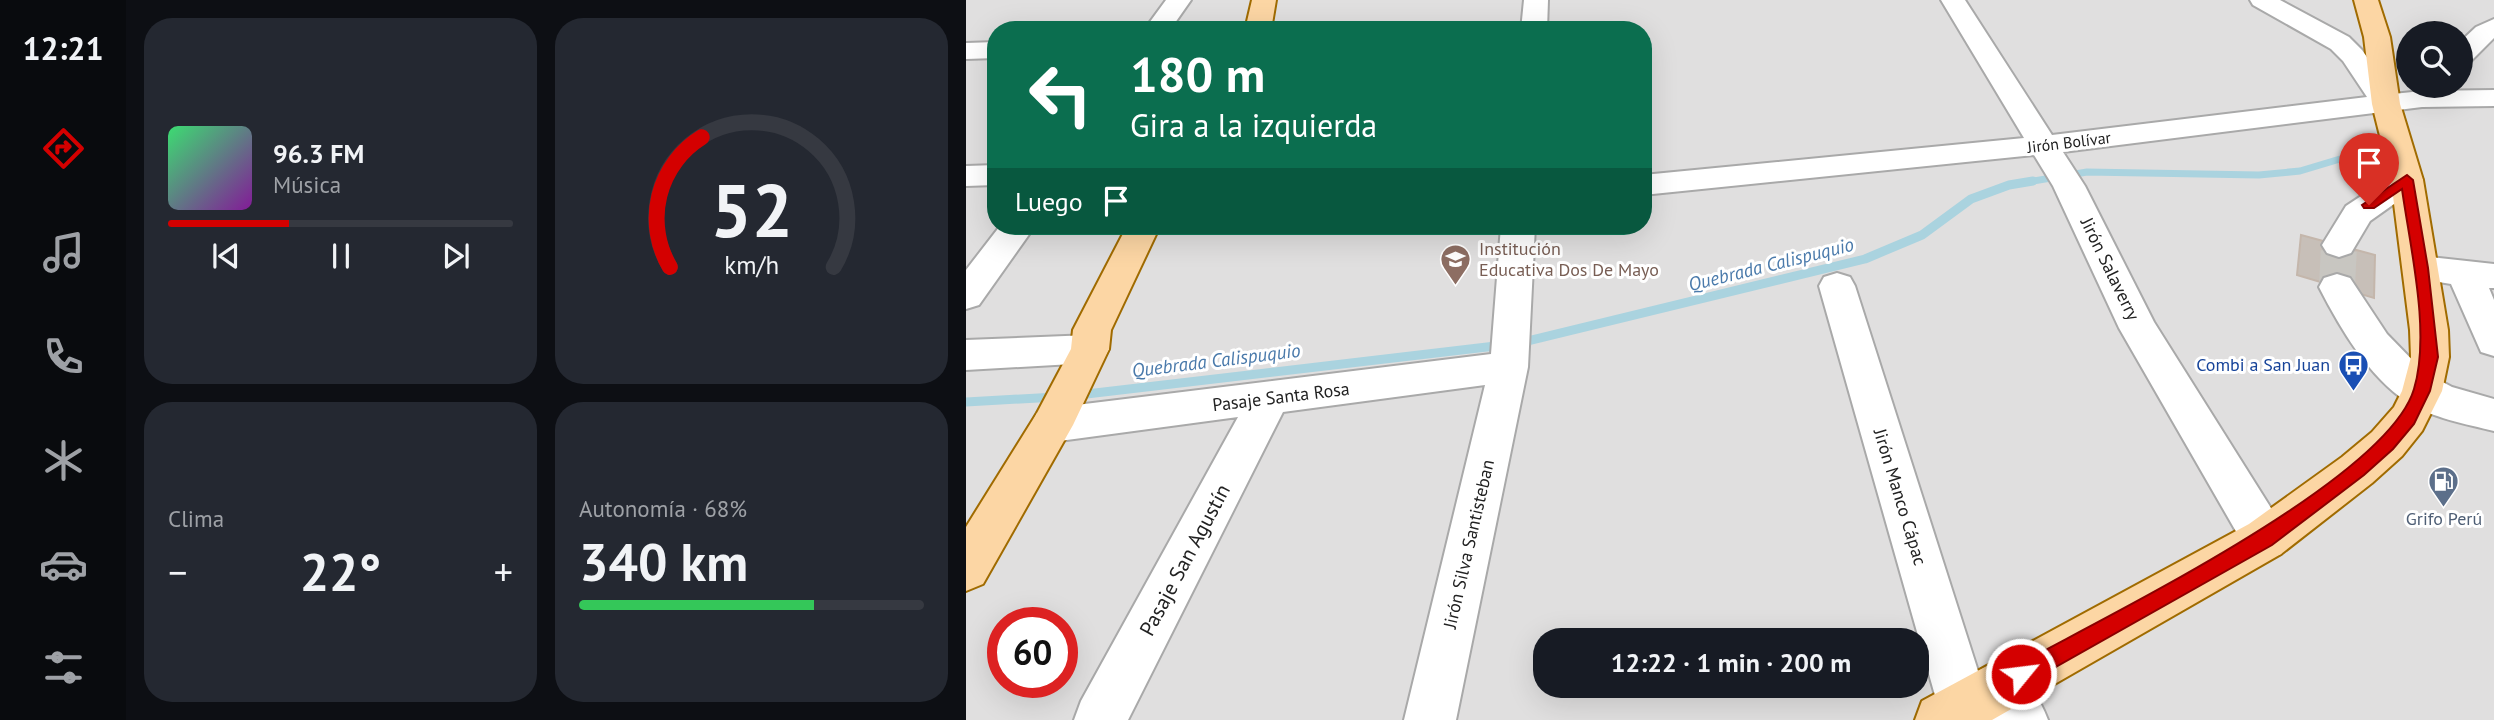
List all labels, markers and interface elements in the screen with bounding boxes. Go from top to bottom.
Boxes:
map controls [2396,21,2473,98]
button: search [2396,21,2473,98]
text: 12:21 [22,27,104,69]
text: 180 m [1130,42,1265,106]
icon: left [1015,49,1106,140]
text: Gira a la izquierda [1130,104,1377,146]
icon: directions [39,124,88,173]
street label: Jirón Bolívar [2025,127,2112,157]
pin [2339,133,2399,205]
text: 96.3 FM [273,137,364,170]
icon: arrive [2350,144,2388,182]
text: 52 [710,163,793,257]
text: Música [273,170,341,199]
icon: arrive [1097,182,1135,220]
text: Luego [1015,185,1083,218]
street label: Jirón Salaverry [2075,213,2145,324]
icon: music [39,228,88,277]
water label: Quebrada Calispuquio [1686,232,1856,296]
icon: previous [207,237,245,275]
icon: pause [322,237,360,275]
icon: next [437,237,475,275]
place label: Institución Educativa Dos De Mayo [1479,237,1659,281]
school or university icon: Institución Educativa Dos De Mayo [1439,242,1473,286]
text: km/h [724,249,779,281]
icon: phone [39,332,88,381]
water label: Quebrada Calispuquio [1130,338,1302,382]
bus stop icon: Combi a San Juan [2336,348,2370,392]
place label: Combi a San Juan [2196,353,2330,376]
street label: Pasaje Santa Rosa [1211,377,1351,416]
street label: Jirón Manco Cápac [1868,425,1932,568]
icon: climate [39,436,88,485]
street label: Jirón Silva Santisteban [1438,457,1499,632]
fuel station icon: Grifo Perú [2427,464,2461,508]
street label: Pasaje San Agustín [1133,479,1236,640]
text: Autonomía · 68% [579,494,747,523]
text: Clima [168,504,224,533]
place label: Grifo Perú [2406,507,2482,530]
text: 340 km [579,528,748,595]
text: 22° [300,538,381,605]
icon: car [39,540,88,589]
text: − [168,547,187,596]
text: + [494,547,513,596]
speed limit sign: 60 [987,607,1078,698]
position arrow [1984,637,2058,711]
icon: filters [39,643,88,692]
text: 12:22 · 1 min · 200 m [1611,646,1851,679]

